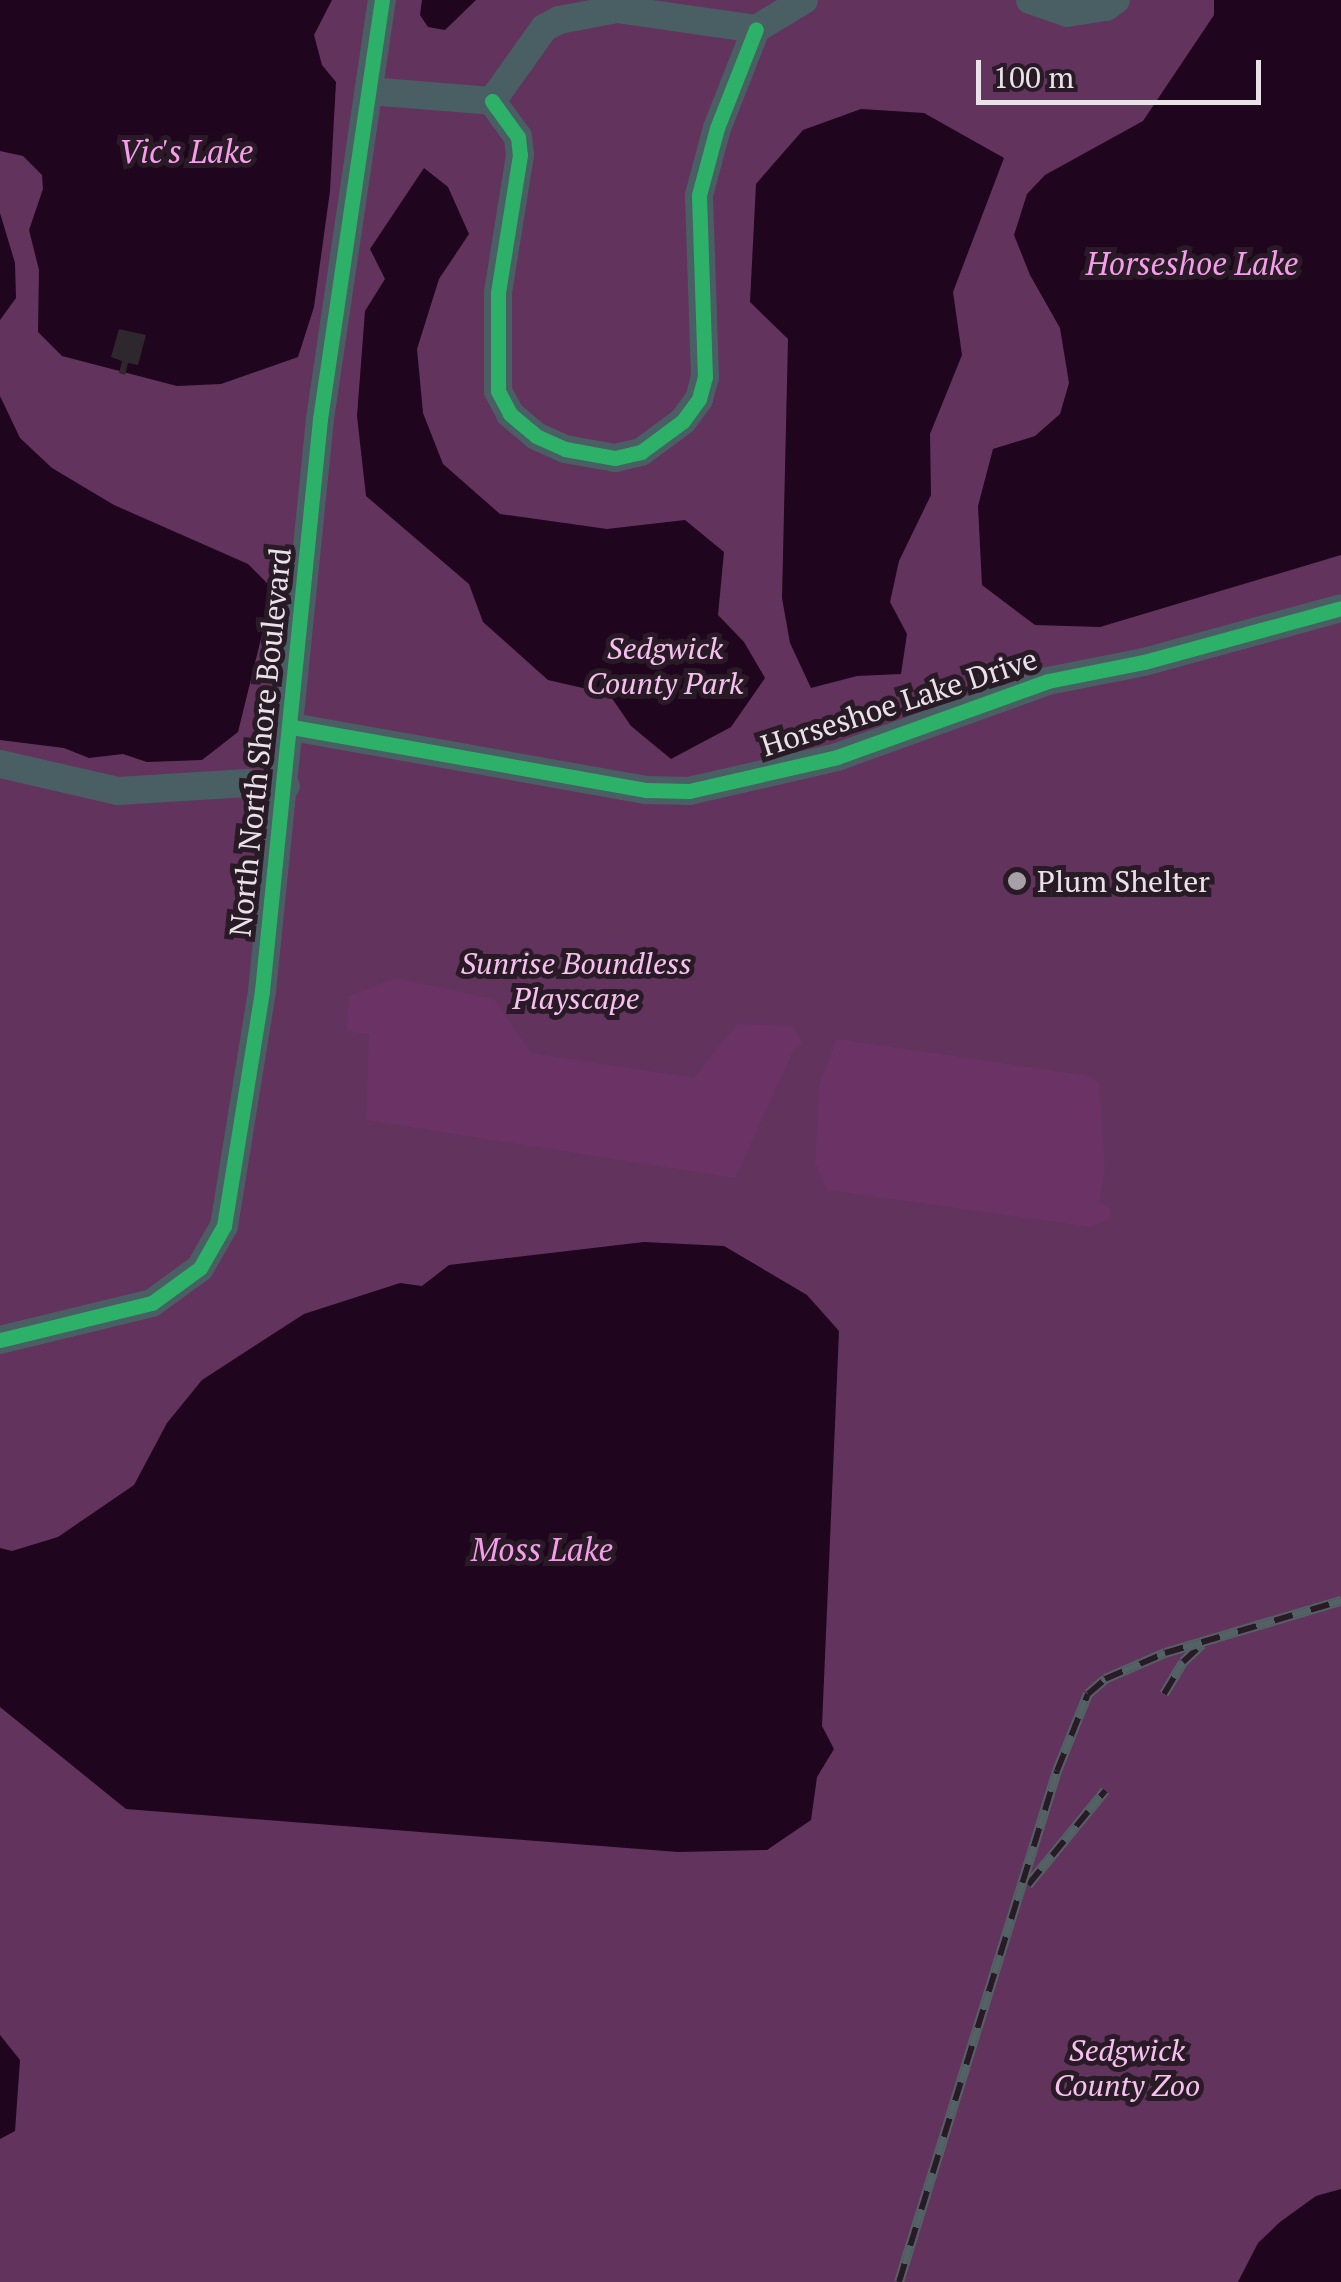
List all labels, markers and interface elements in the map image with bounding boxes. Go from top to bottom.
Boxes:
scale bar [981,40,1266,102]
text: 100 m [993,57,1074,97]
water label: Vic's Lake [119,132,253,170]
water label: Horseshoe Lake [1086,244,1298,282]
street label: North North Shore Boulevard [222,546,298,938]
park label: Sedgwick County Park [587,630,743,700]
street label: Horseshoe Lake Drive [756,640,1042,764]
place label: Plum Shelter [1037,863,1210,899]
marker: Plum Shelter [1006,870,1028,892]
park label: Sunrise Boundless Playscape [460,945,692,1016]
water label: Moss Lake [471,1530,613,1568]
park label: Sedgwick County Zoo [1054,2032,1200,2102]

